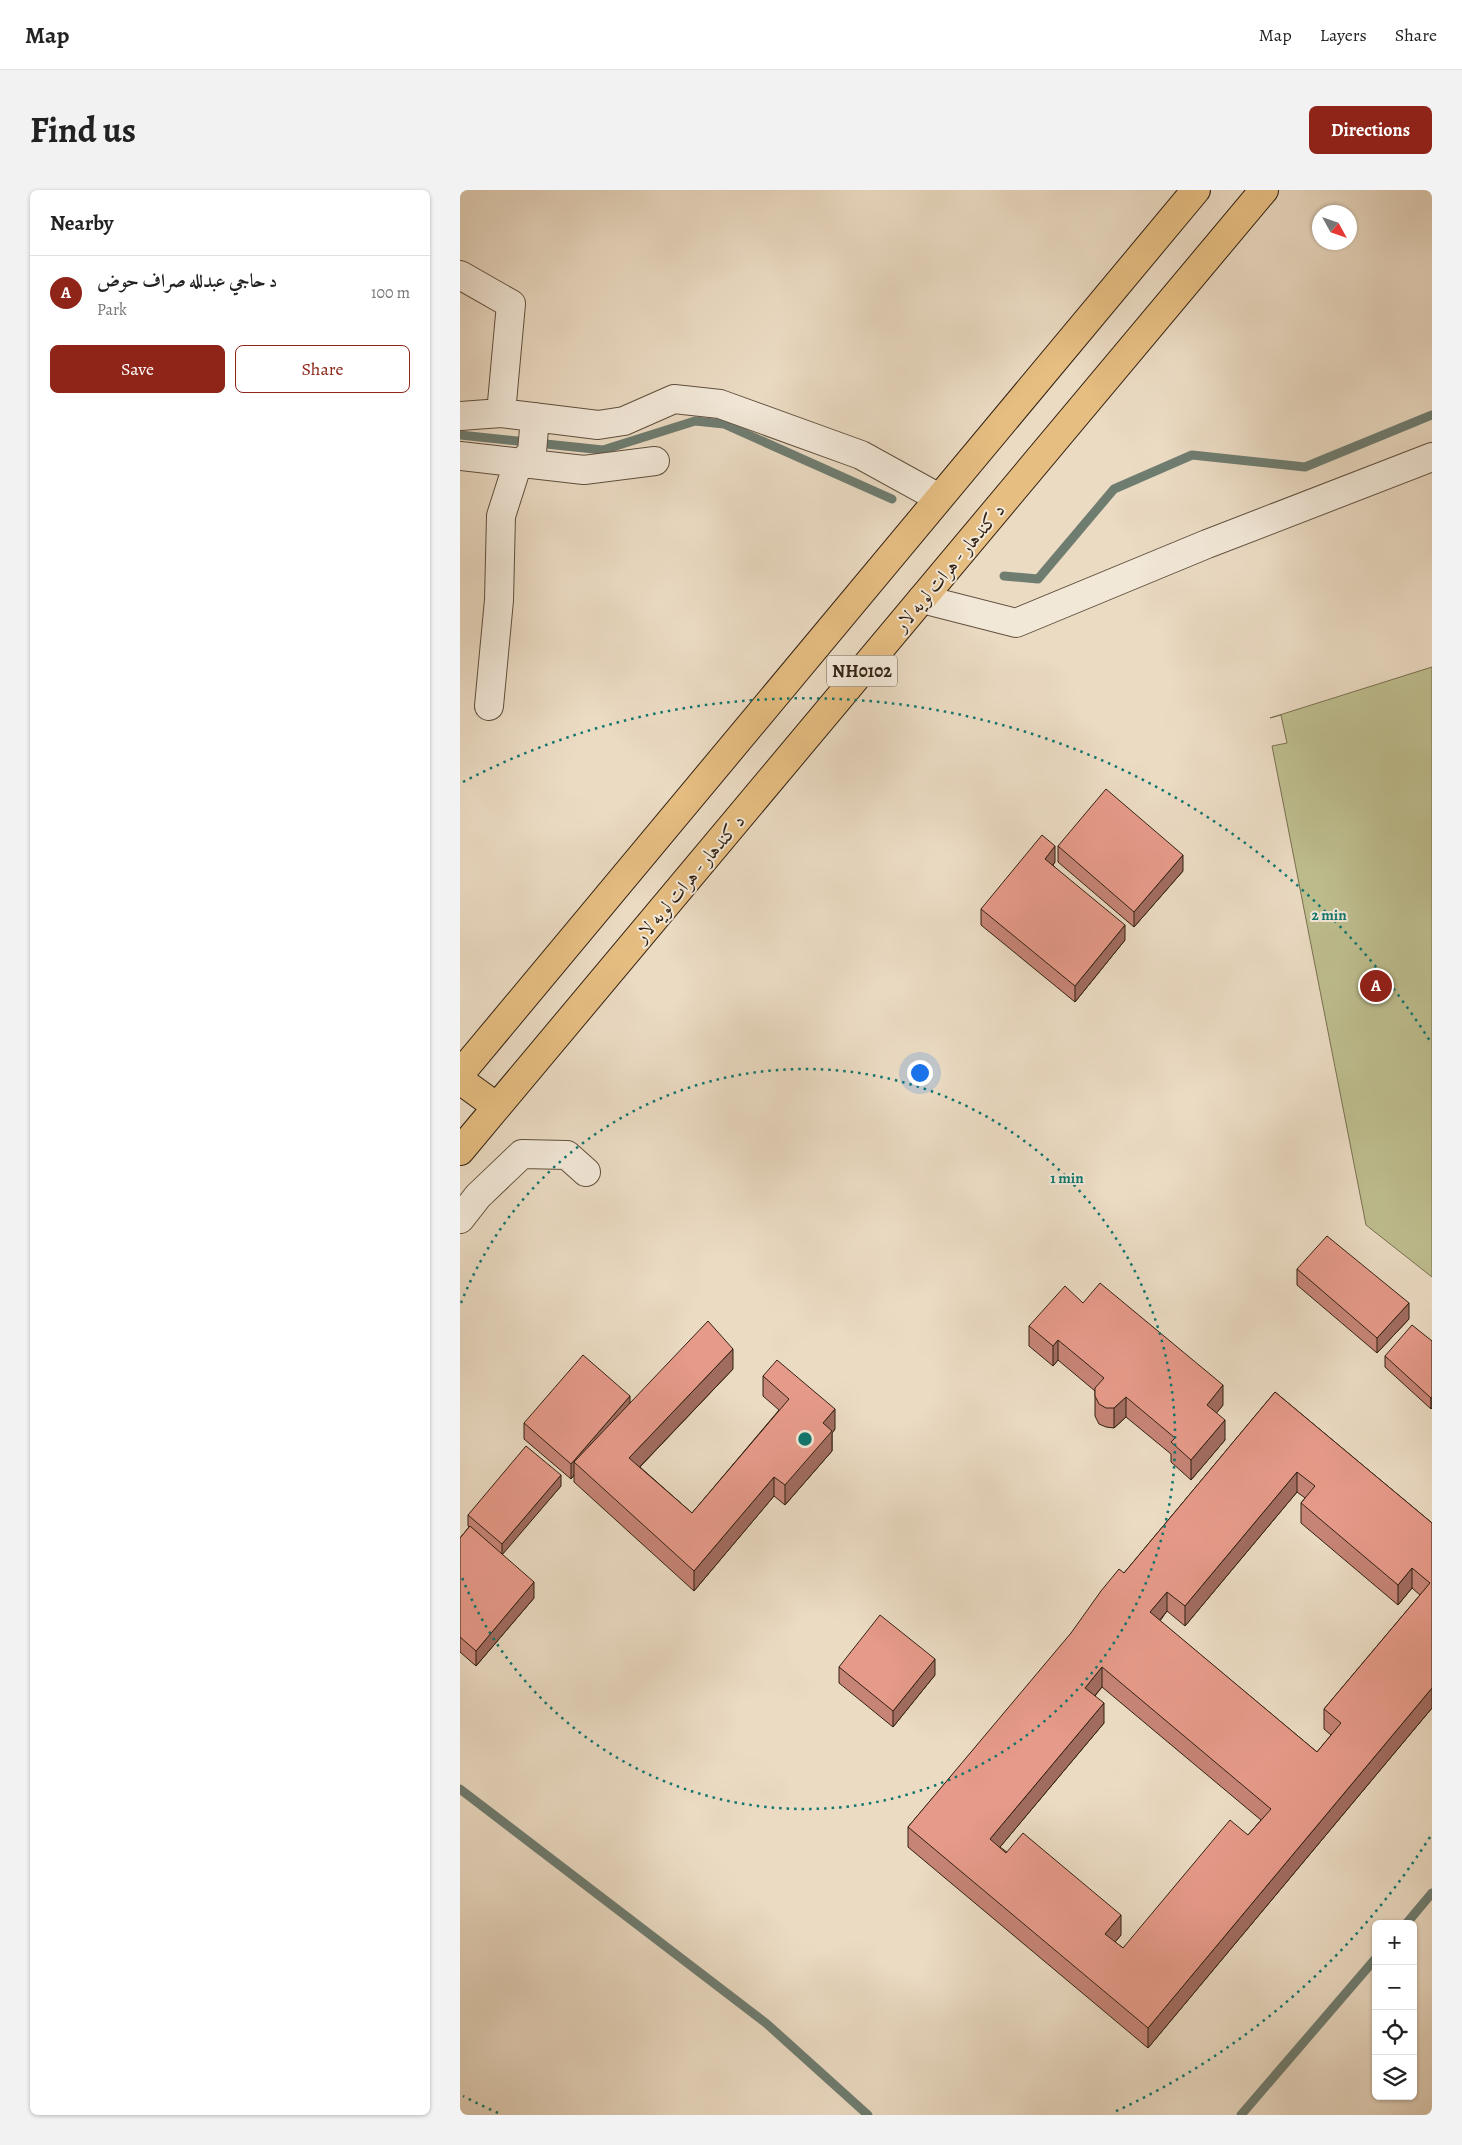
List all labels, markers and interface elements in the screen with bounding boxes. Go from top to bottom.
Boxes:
text: Map [25,19,69,51]
text: Map [1259,23,1292,47]
text: Layers [1320,23,1367,47]
text: Share [1395,23,1437,47]
text: Find us [30,106,136,154]
button: Directions [1309,106,1432,154]
north arrow [1312,205,1357,250]
text: Nearby [50,209,113,237]
text: د حاجي عبدلله صراف حوض [97,268,277,294]
text: A [61,282,71,304]
text: 100 m [371,282,410,304]
text: Park [97,299,127,321]
button: Save [50,345,225,393]
button: Share [235,345,410,393]
street label: د کندهار - هرات لويه لار [887,498,1011,639]
road number: NH0102 [827,656,897,686]
street label: د کندهار - هرات لويه لار [627,809,751,950]
text: 2 min [1311,905,1347,925]
pin: A [1360,967,1392,1005]
your location [907,1060,933,1086]
text: 1 min [1050,1168,1084,1188]
centre of rings [796,1430,814,1448]
map controls [1372,1920,1417,2100]
button: + [1372,1920,1417,1965]
button: − [1372,1965,1417,2010]
button: locate [1372,2010,1417,2055]
button: layers [1372,2055,1417,2100]

